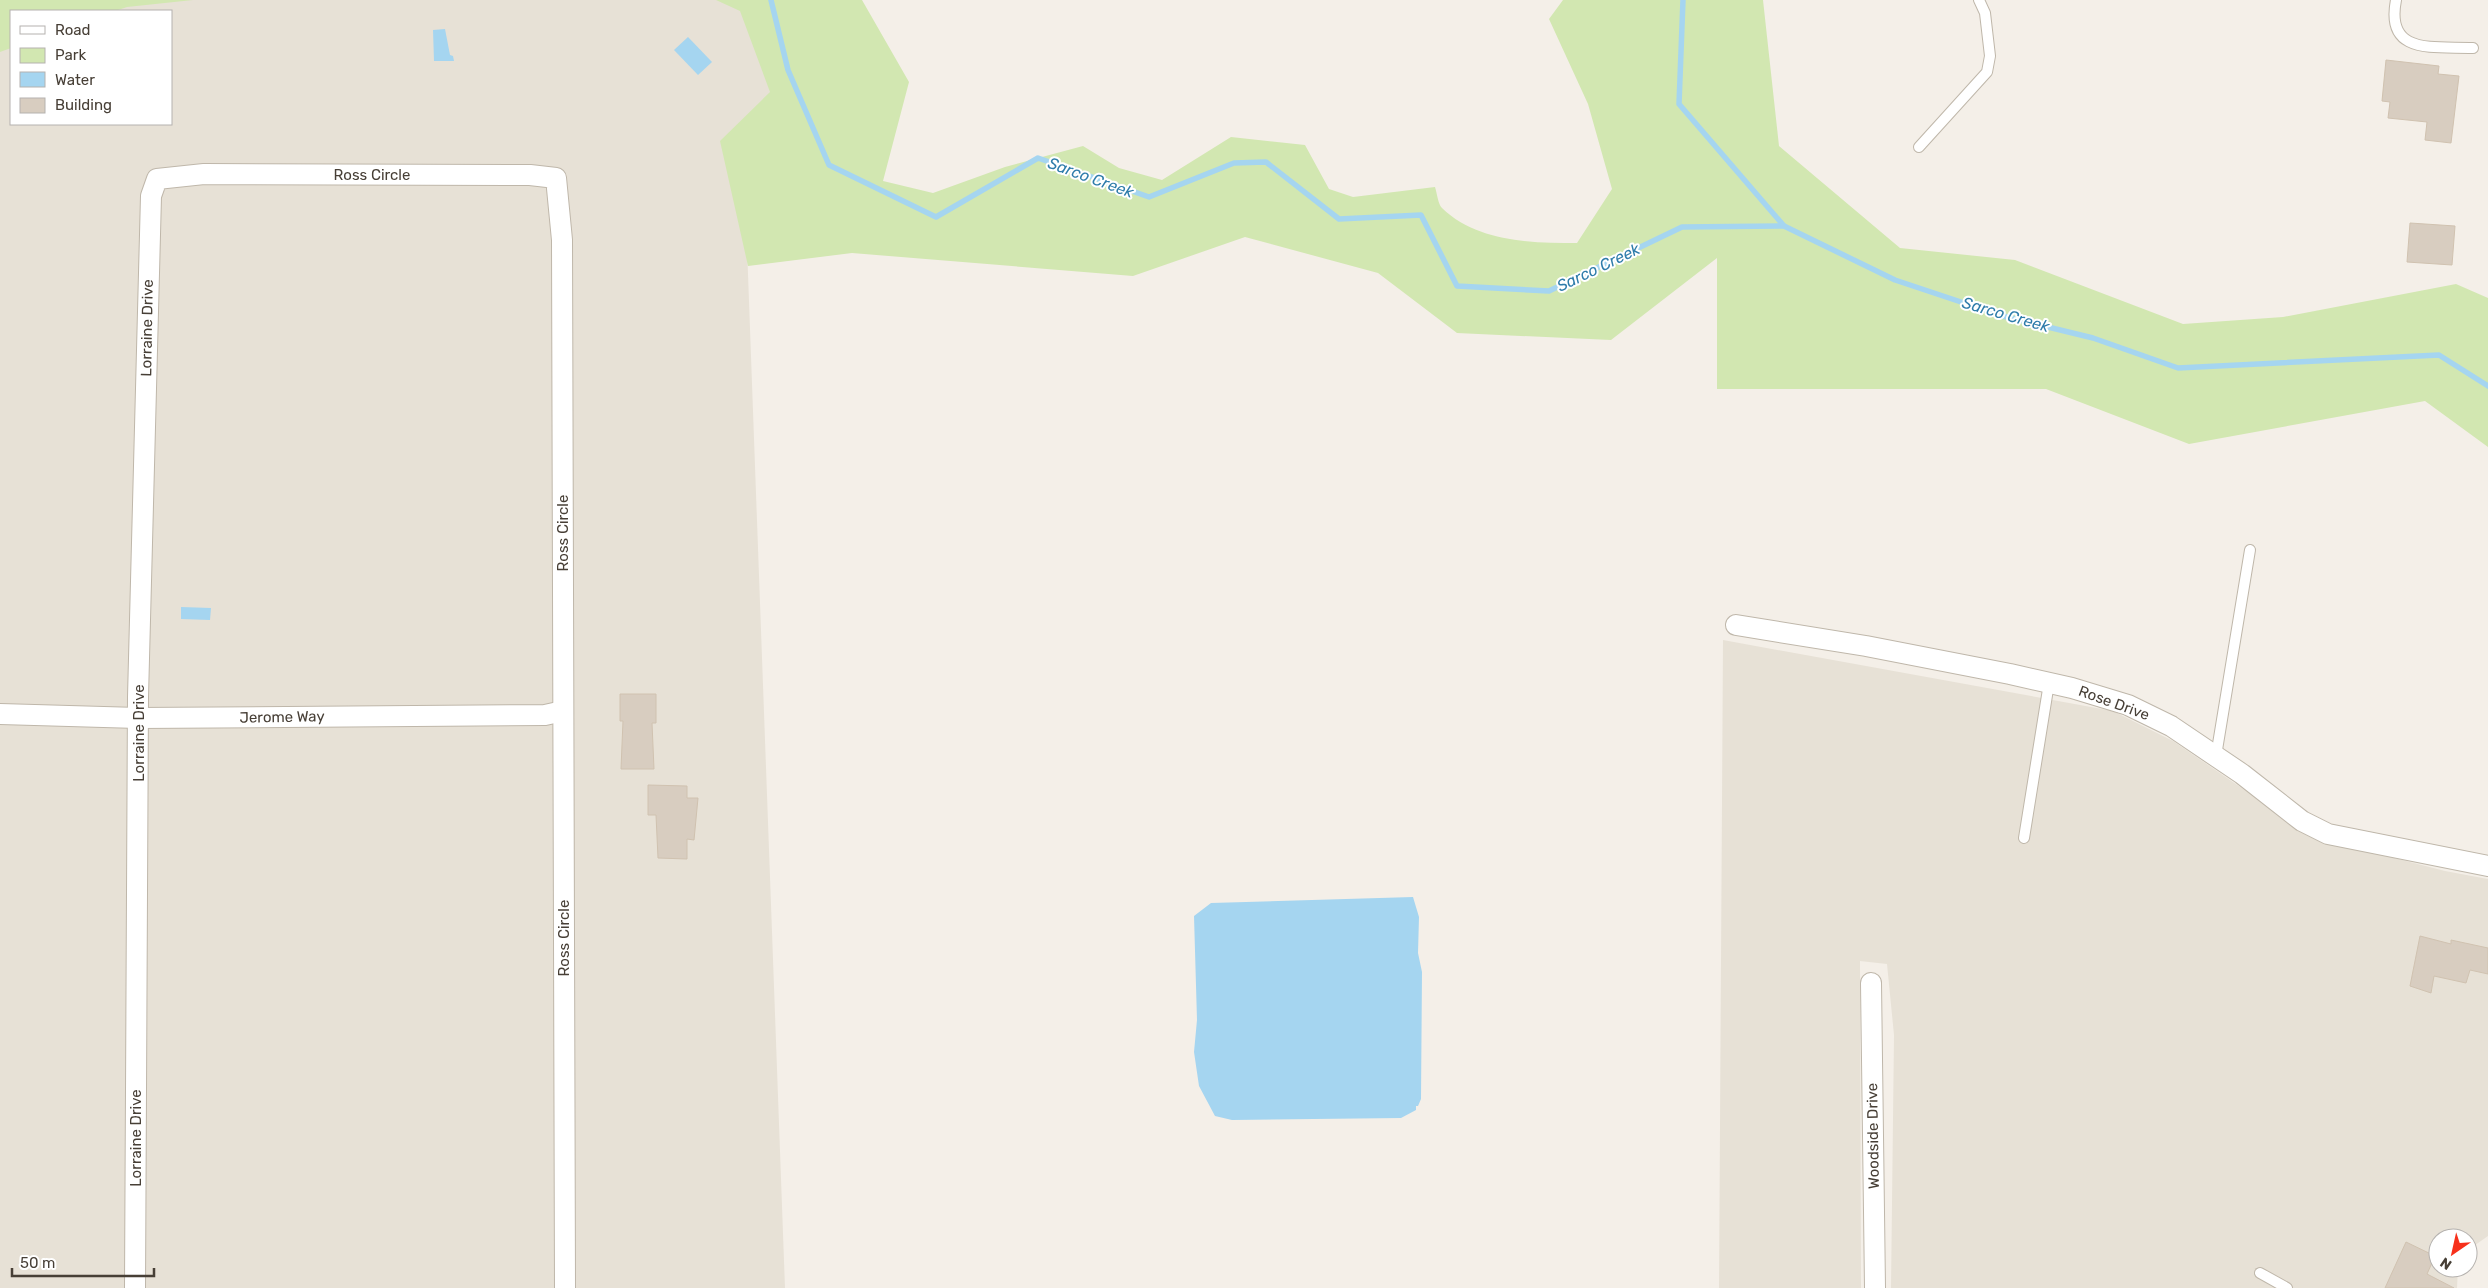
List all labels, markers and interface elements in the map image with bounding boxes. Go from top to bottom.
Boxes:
legend [10,10,172,125]
text: Road [55,21,91,39]
text: Park [55,46,86,64]
text: Water [55,71,95,89]
text: Building [55,96,112,114]
water label: Sarco Creek [1045,153,1137,202]
street label: Ross Circle [334,166,410,184]
water label: Sarco Creek [1554,239,1643,296]
street label: Lorraine Drive [137,279,157,377]
water label: Sarco Creek [1960,293,2052,336]
street label: Ross Circle [554,495,572,571]
street label: Rose Drive [2076,682,2152,724]
street label: Lorraine Drive [130,684,148,782]
street label: Jerome Way [239,707,325,727]
street label: Ross Circle [555,900,573,976]
street label: Woodside Drive [1863,1083,1883,1189]
street label: Lorraine Drive [127,1089,145,1187]
north arrow [2428,1228,2478,1278]
scale bar [12,1246,155,1278]
text: N [2437,1253,2455,1273]
text: 50 m [20,1254,55,1272]

